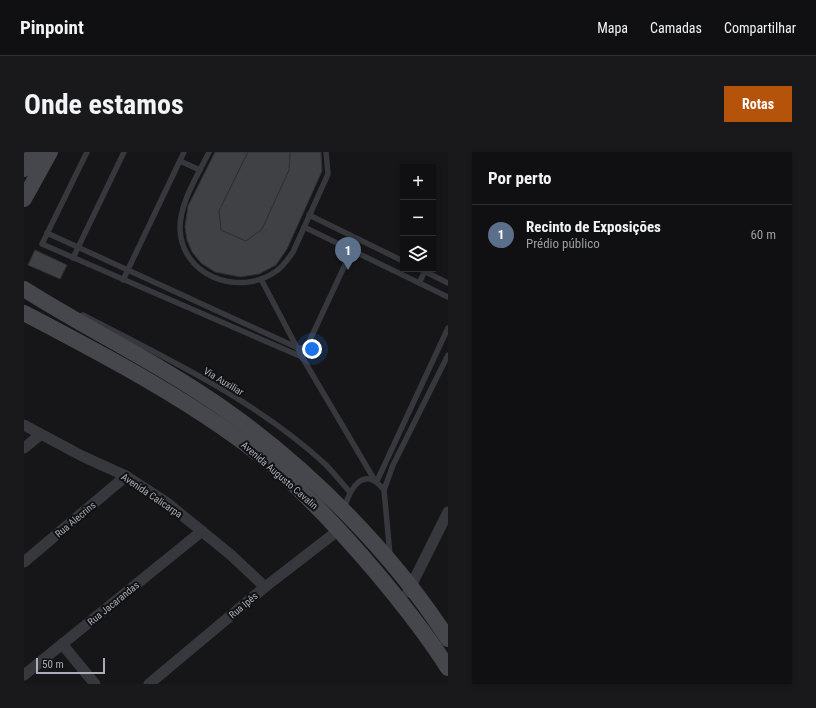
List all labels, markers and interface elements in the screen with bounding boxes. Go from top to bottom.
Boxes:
text: Pinpoint [20,16,84,39]
text: Mapa [597,20,628,36]
text: Camadas [650,20,702,36]
text: Compartilhar [724,20,796,36]
button: Rotas [724,86,792,122]
text: Onde estamos [24,88,184,121]
map controls [400,164,436,272]
button: + [400,164,436,200]
text: Por perto [488,168,552,188]
button: − [400,200,436,236]
text: Recinto de Exposições [526,218,661,236]
text: 1 [498,227,504,242]
text: 60 m [750,227,776,242]
button: layers [400,236,436,272]
text: Prédio público [526,236,600,251]
pin: 1 [335,237,361,270]
your location [302,339,322,359]
street label: Via Auxiliar [202,365,246,398]
street label: Avenida Augusto Cavalin [239,439,320,512]
street label: Avenida Calicarpa [119,471,184,520]
street label: Rua Alecrins [53,499,98,539]
street label: Rua Jacarandas [85,579,142,628]
street label: Rua Ipês [227,590,260,620]
scale bar [36,656,105,675]
text: 50 m [42,658,64,671]

